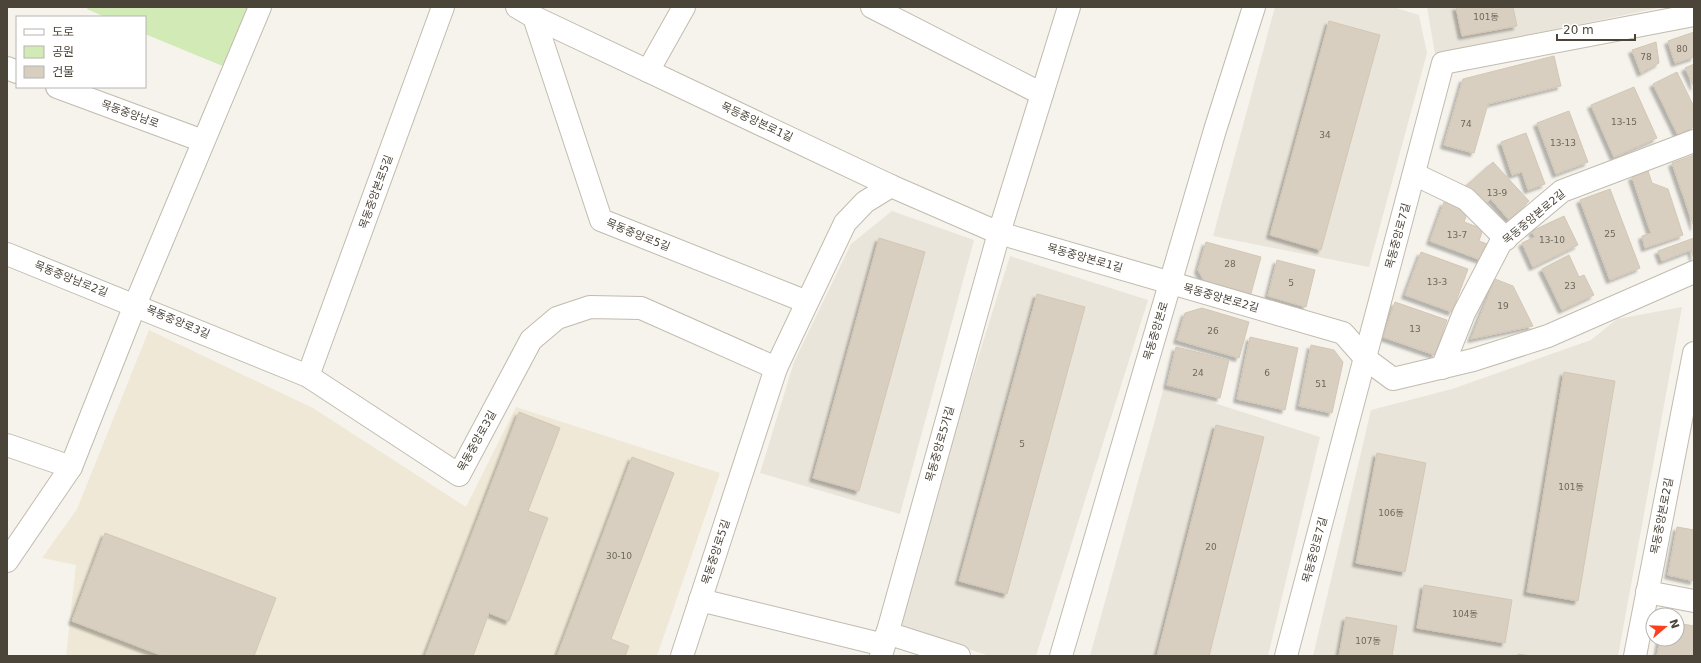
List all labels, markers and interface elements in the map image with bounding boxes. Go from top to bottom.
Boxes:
house number: 101동 [1473,12,1499,22]
legend [16,16,146,88]
scale bar [1557,16,1635,42]
text: 20 m [1563,23,1594,37]
text: 도로 [52,25,74,39]
house number: 80 [1676,44,1688,54]
text: 공원 [52,45,74,59]
house number: 78 [1640,52,1652,62]
text: 건물 [52,65,74,79]
street label: 목동중앙남로 [99,98,161,130]
street label: 목동중앙본로1길 [719,100,795,144]
house number: 13-15 [1611,117,1637,127]
house number: 74 [1460,119,1472,129]
house number: 34 [1319,130,1331,140]
house number: 13-13 [1550,138,1576,148]
street label: 목동중앙본로5길 [357,153,395,231]
street label: 목동중앙본로2길 [1500,187,1568,247]
house number: 13-9 [1487,188,1507,198]
street label: 목동중앙로7길 [1383,202,1413,270]
street label: 목동중앙로5길 [604,216,672,254]
house number: 25 [1604,229,1616,239]
house number: 13-7 [1447,230,1467,240]
house number: 13-10 [1539,235,1565,245]
street label: 목동중앙본로1길 [1046,241,1124,275]
street label: 목동중앙남로2길 [32,258,110,300]
house number: 28 [1224,259,1236,269]
house number: 13-3 [1427,277,1447,287]
house number: 5 [1288,278,1294,288]
street label: 목동중앙본로2길 [1182,281,1260,315]
house number: 23 [1564,281,1576,291]
street label: 목동중앙본로 [1141,300,1171,362]
house number: 19 [1497,301,1509,311]
street label: 목동중앙로3길 [144,303,212,341]
house number: 13 [1409,324,1421,334]
house number: 26 [1207,326,1219,336]
house number: 24 [1192,368,1204,378]
house number: 6 [1264,368,1270,378]
house number: 51 [1315,379,1327,389]
street label: 목동중앙로5가길 [923,405,957,483]
street label: 목동중앙로3길 [455,408,499,474]
house number: 5 [1019,439,1025,449]
street label: 목동중앙본로2길 [1648,477,1676,555]
house number: 101동 [1558,482,1584,492]
house number: 106동 [1378,508,1404,518]
street label: 목동중앙로7길 [1300,516,1330,584]
street label: 목동중앙로5길 [699,518,733,586]
house number: 20 [1205,542,1217,552]
house number: 30-10 [606,551,632,561]
north arrow [1645,607,1685,647]
house number: 104동 [1452,609,1478,619]
text: N [1666,617,1682,630]
house number: 107동 [1355,636,1381,646]

